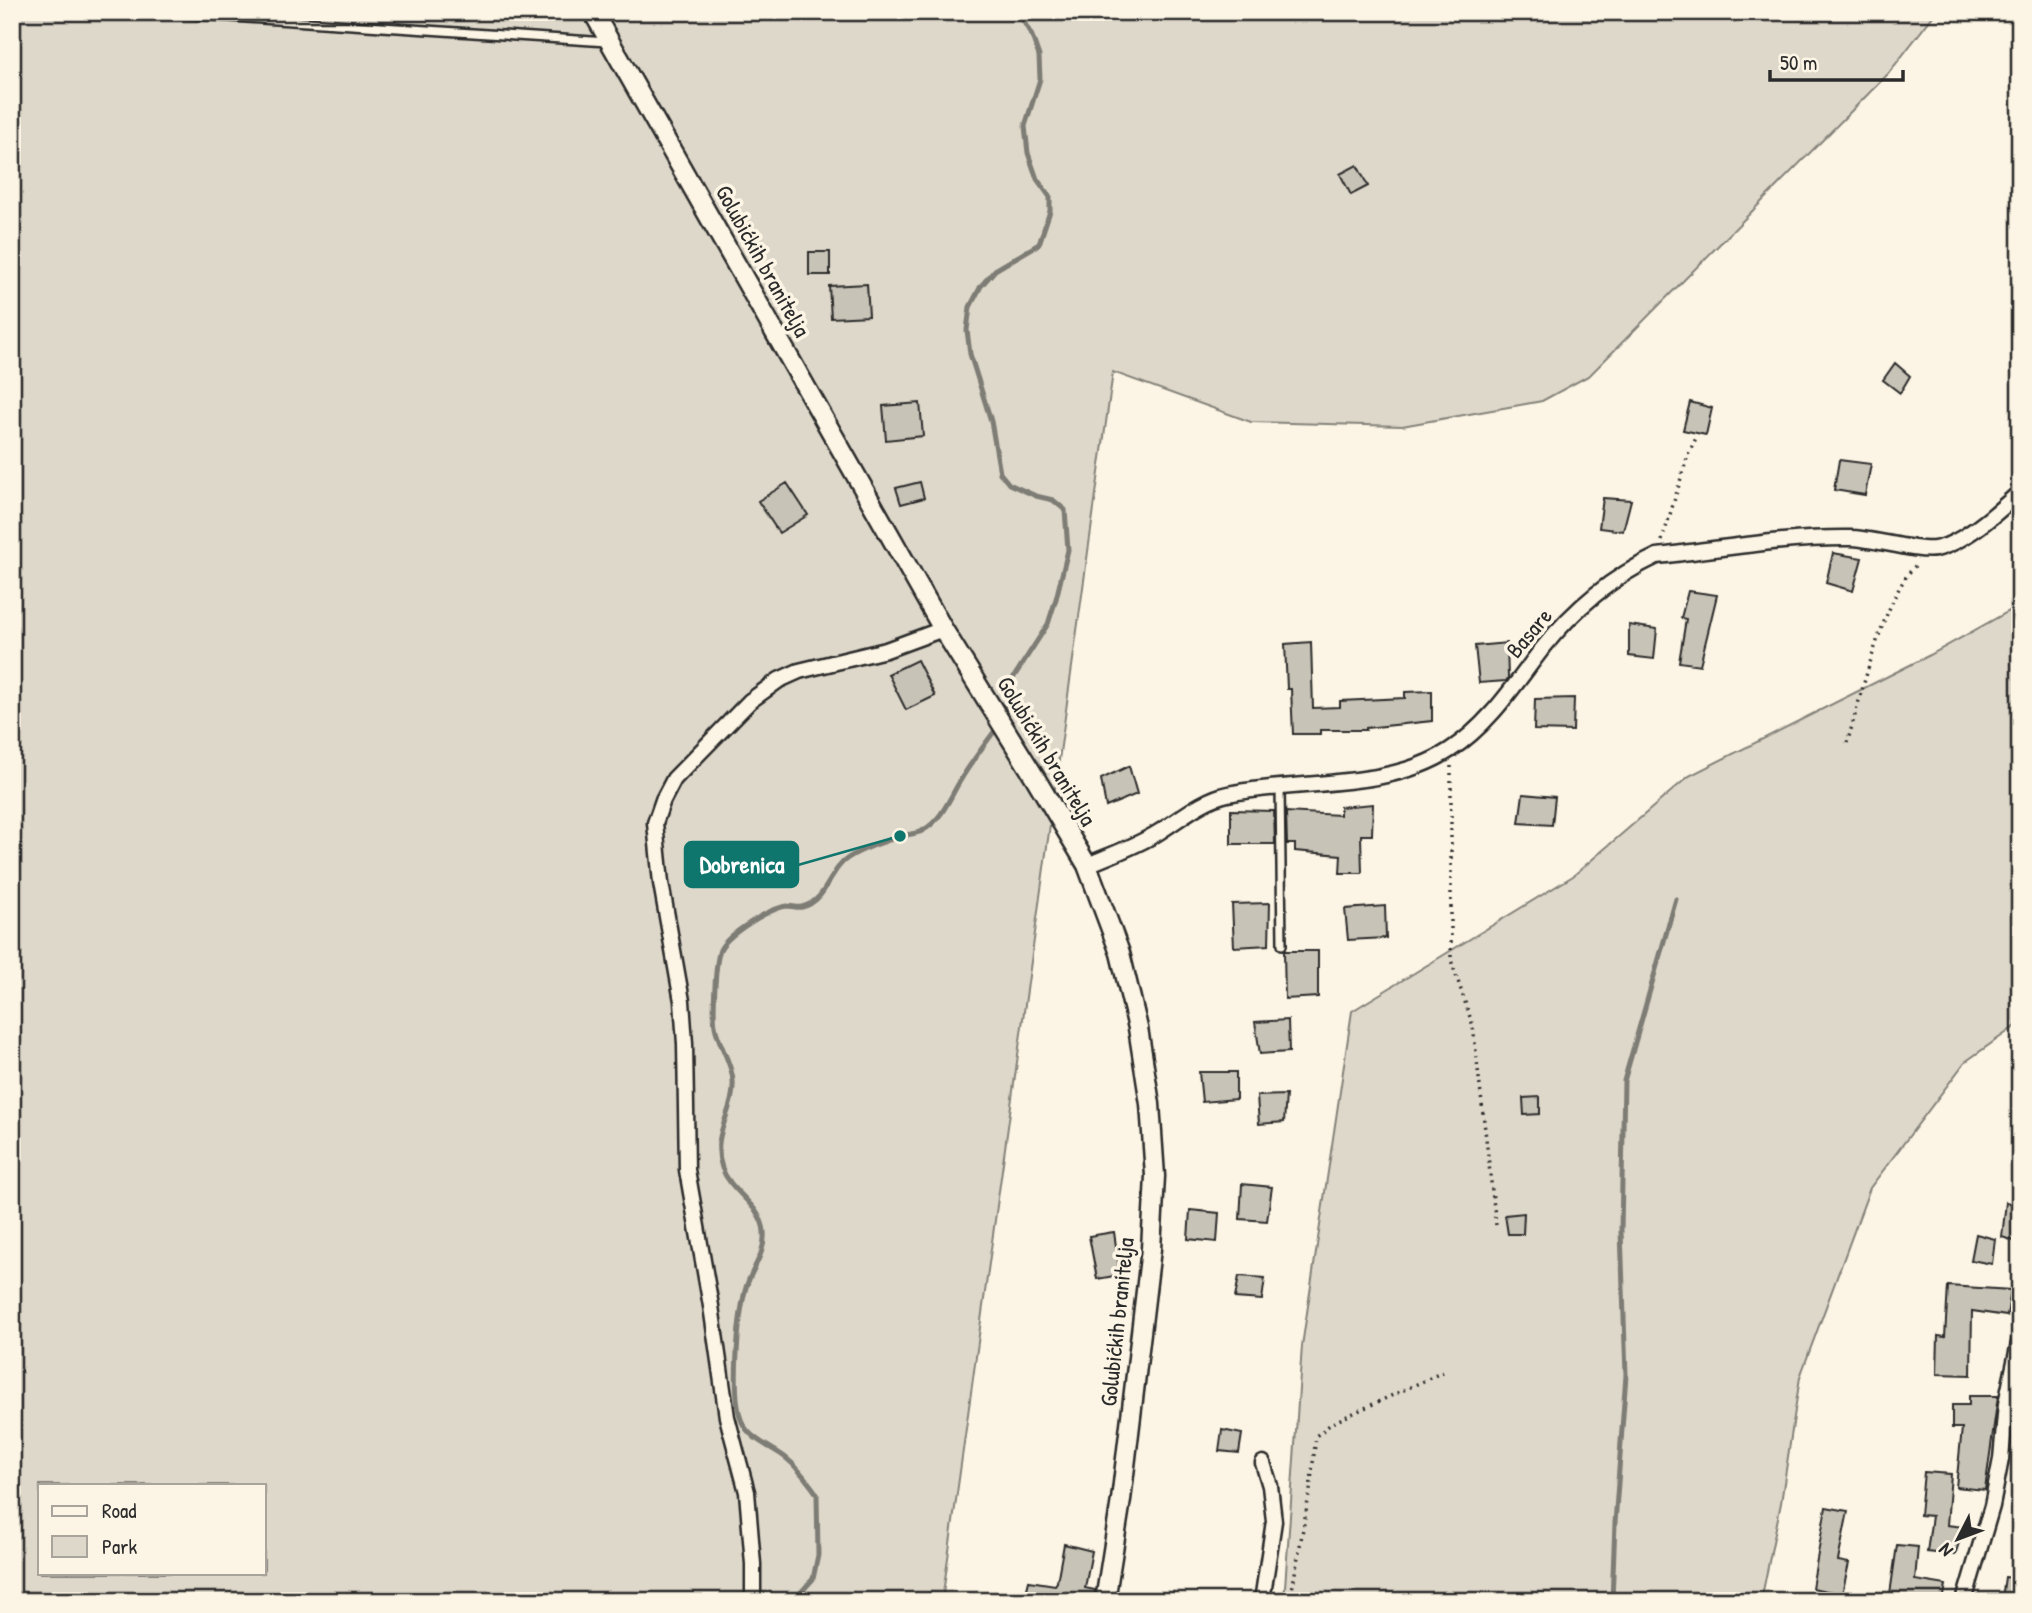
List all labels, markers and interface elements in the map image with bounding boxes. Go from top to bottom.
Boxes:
scale bar [1770,38,1902,82]
text: 50 m [1780,48,1817,77]
street label: Golubićkih branitelja [709,179,818,342]
street label: Basare [1499,601,1559,664]
street label: Golubićkih branitelja [991,670,1104,831]
callout: Dobrenica [685,842,798,887]
text: Dobrenica [700,848,785,880]
street label: Golubićkih branitelja [1092,1236,1141,1408]
legend [38,1484,266,1574]
text: Road [102,1496,136,1525]
north arrow [1924,1504,1994,1574]
text: Park [102,1532,137,1561]
text: N [1932,1538,1958,1563]

